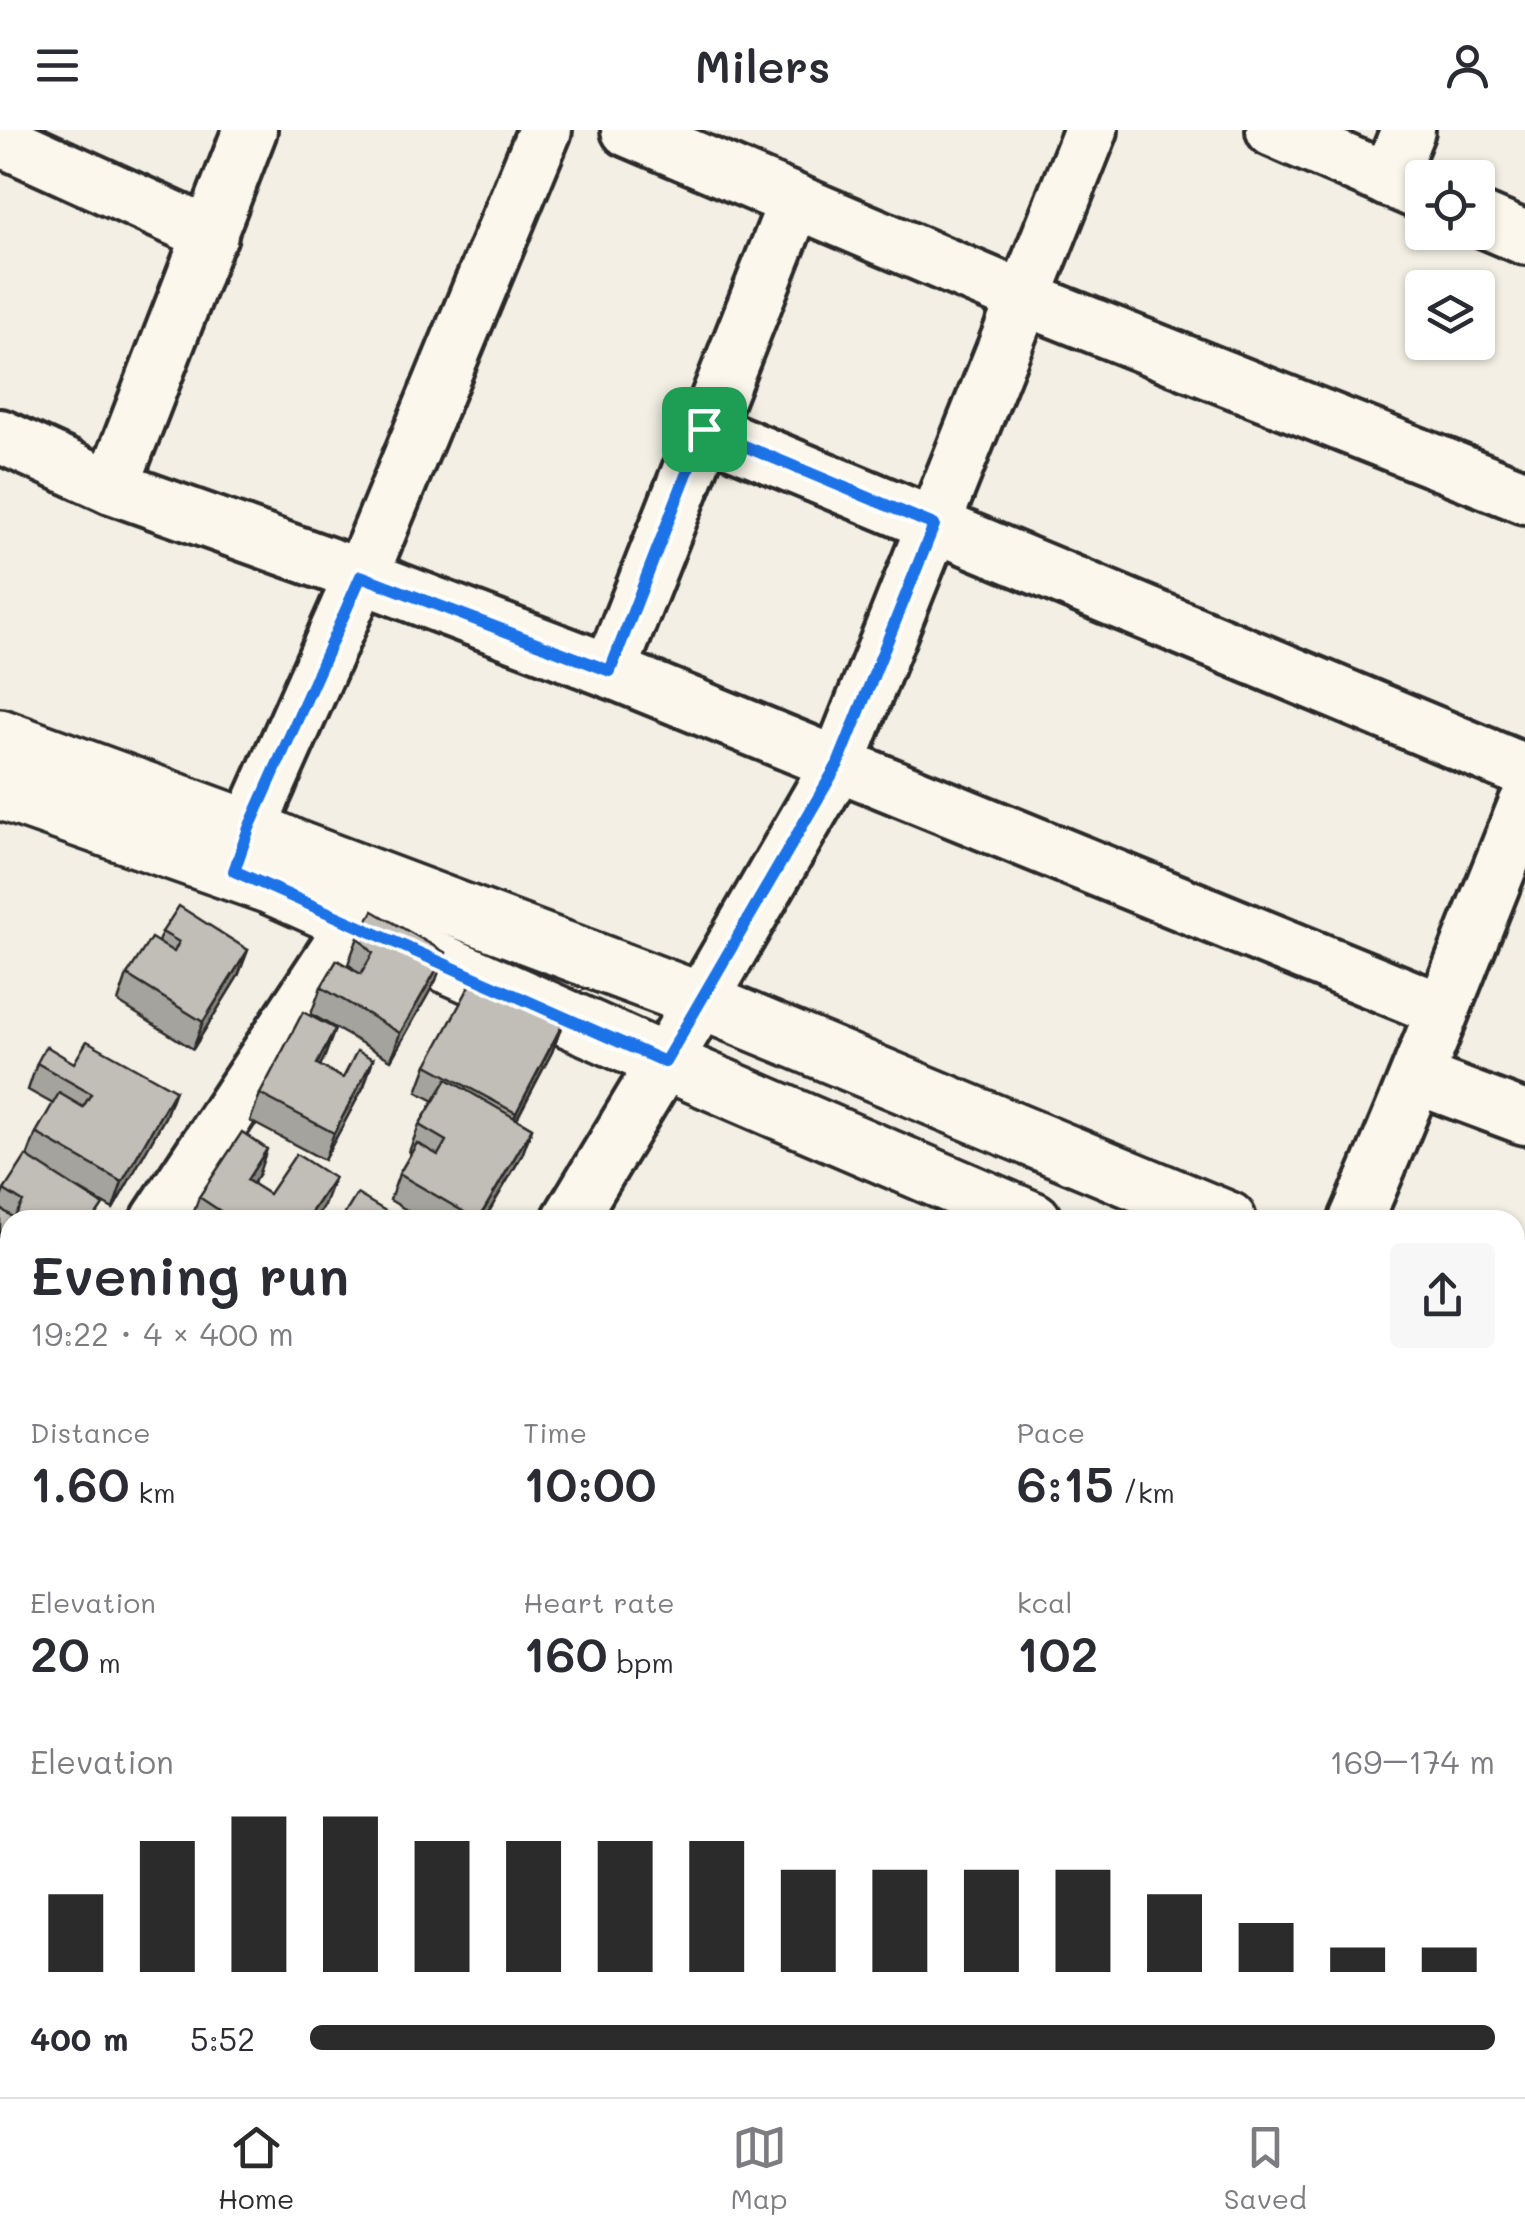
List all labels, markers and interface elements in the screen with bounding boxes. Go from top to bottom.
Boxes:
text: Milers [695,36,830,94]
icon: menu [30,38,85,93]
icon: person [1440,38,1495,93]
map controls [1405,160,1495,360]
button: locate [1405,160,1495,250]
button: layers [1405,270,1495,360]
pin [662,387,747,472]
icon: arrive [677,402,732,457]
text: Evening run [30,1238,349,1310]
button: share [1390,1243,1495,1348]
text: 19:22 · 4 × 400 m [30,1312,294,1354]
text: Distance [30,1414,151,1450]
text: Time [523,1414,587,1450]
text: Pace [1017,1414,1085,1450]
text: 1.60 [30,1450,129,1516]
text: 10:00 [523,1450,656,1516]
text: 6:15 [1017,1450,1114,1516]
text: km [129,1474,176,1510]
text: /km [1114,1474,1175,1510]
text: Elevation [30,1584,156,1620]
text: Heart rate [523,1584,675,1620]
text: kcal [1017,1584,1072,1620]
text: 20 [30,1620,90,1686]
text: 160 [523,1620,607,1686]
text: 102 [1017,1620,1098,1686]
text: m [90,1644,121,1680]
text: bpm [607,1644,674,1680]
text: Elevation [30,1740,174,1782]
text: 169–174 m [1330,1740,1495,1782]
text: 400 m [30,2017,128,2059]
text: 5:52 [190,2017,255,2059]
tab: Home [218,2120,294,2216]
tab: Map [731,2120,788,2216]
tab: Saved [1224,2120,1307,2216]

